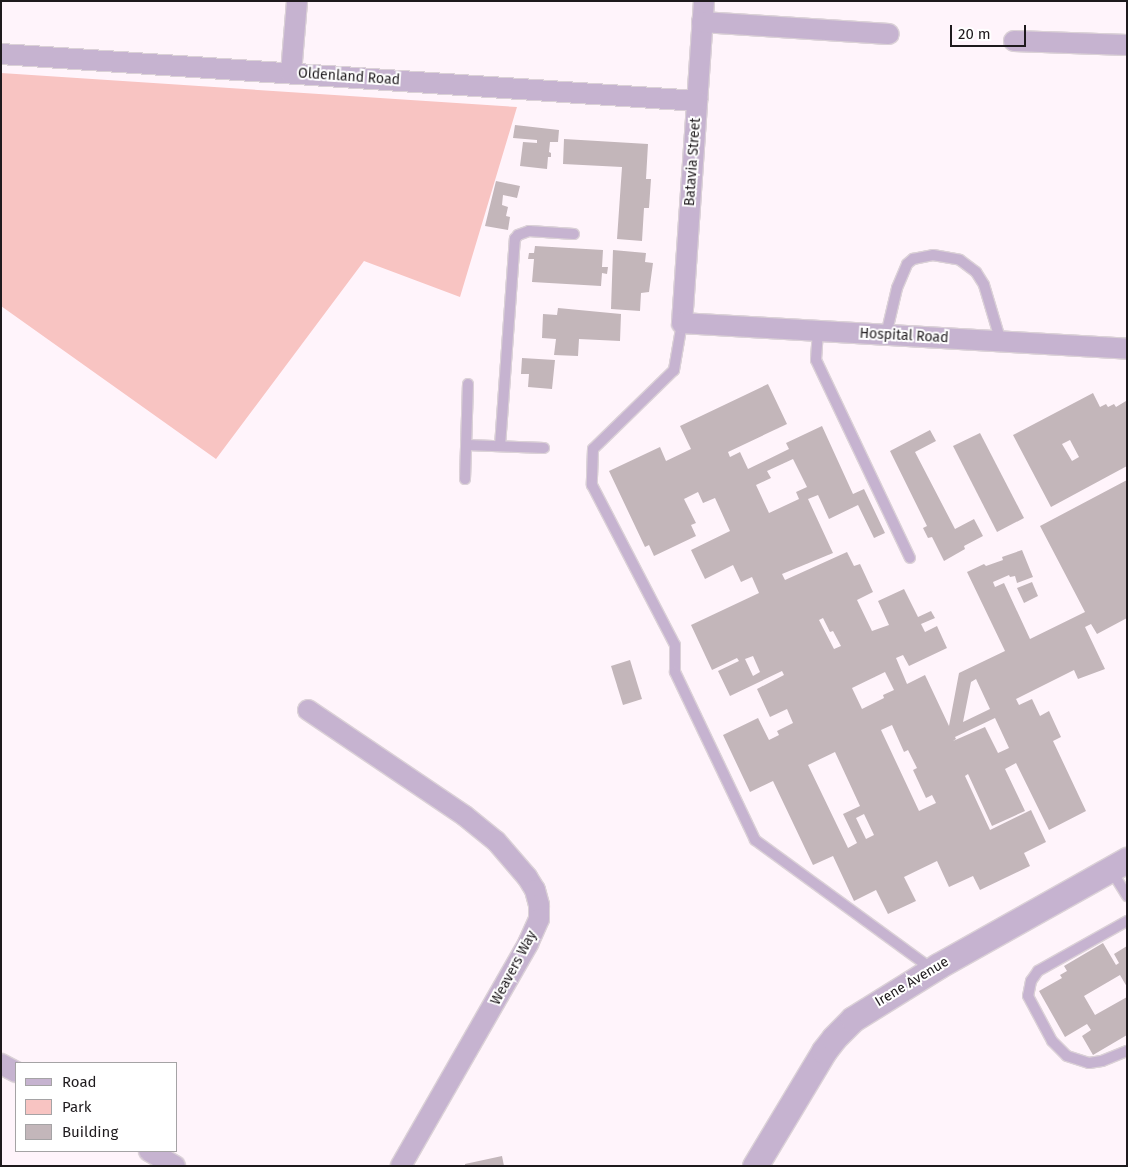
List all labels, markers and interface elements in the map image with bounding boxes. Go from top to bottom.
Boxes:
scale bar [953,15,1029,47]
text: 20 m [958,25,991,43]
street label: Oldenland Road [297,65,401,89]
street label: Batavia Street [682,117,704,207]
street label: Hospital Road [859,325,949,347]
street label: Weavers Way [487,928,541,1008]
street label: Irene Avenue [872,953,952,1011]
legend [15,1062,178,1152]
text: Road [62,1073,97,1091]
text: Park [62,1098,92,1116]
text: Building [62,1123,118,1141]

